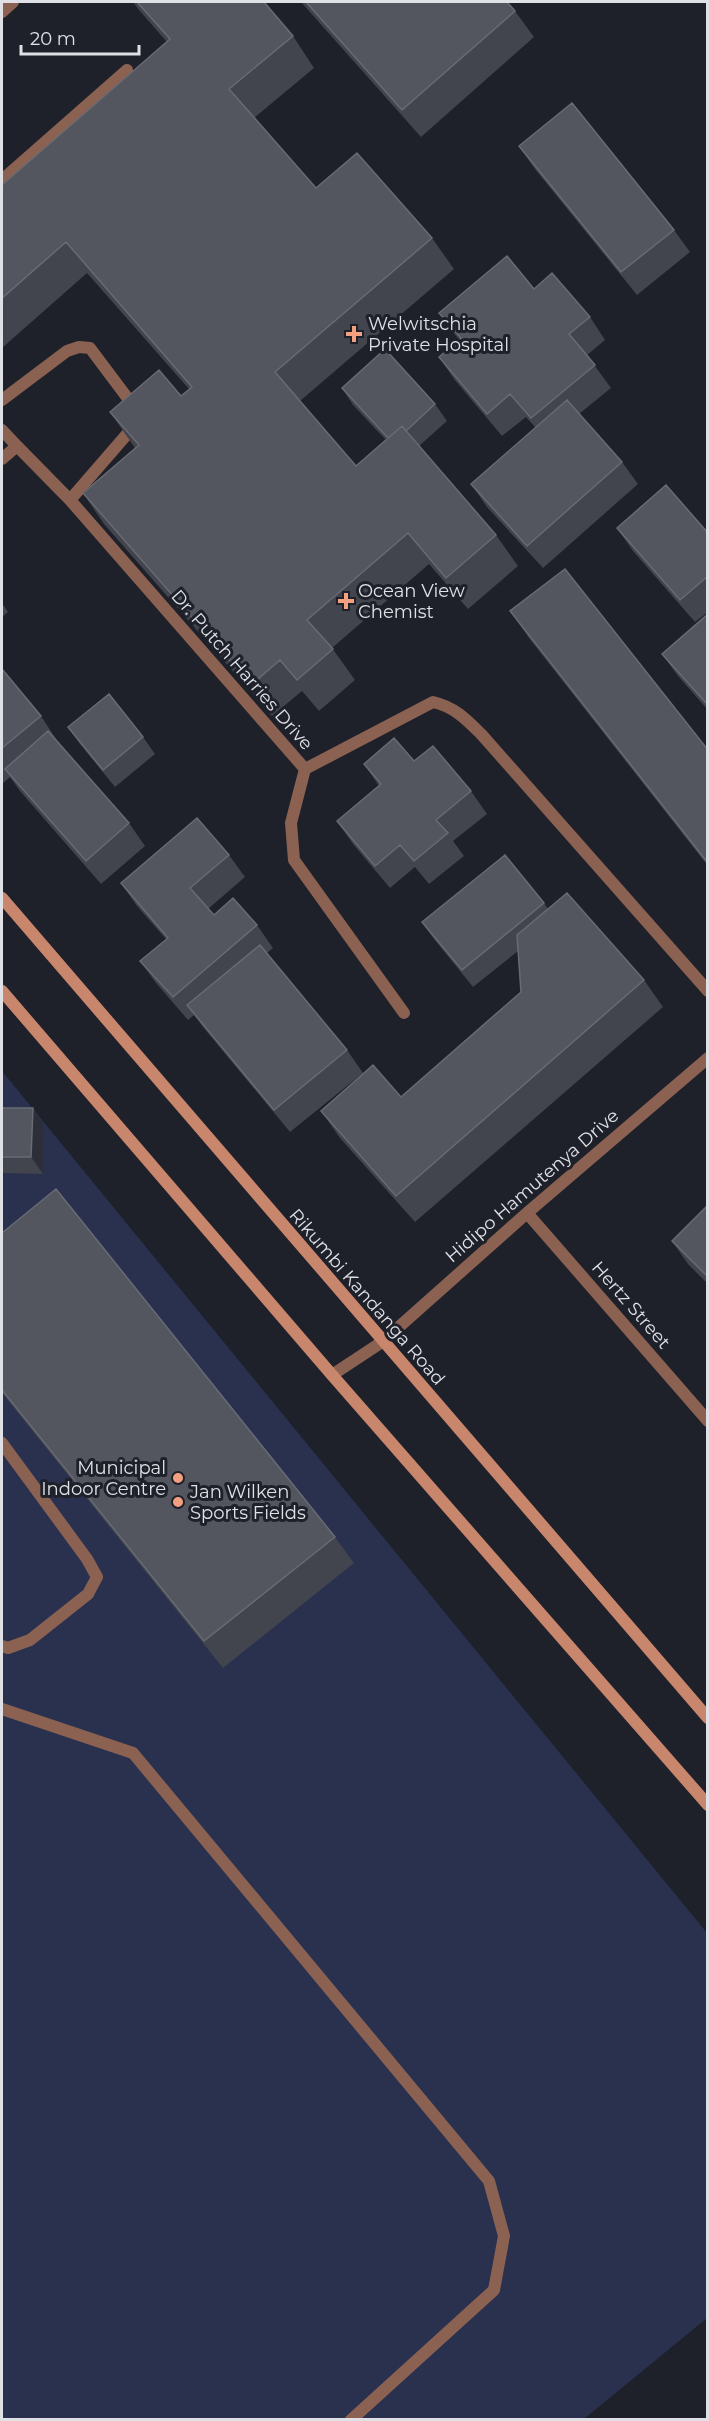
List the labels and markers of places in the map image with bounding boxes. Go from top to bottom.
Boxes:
place label: Welwitschia Private Hospital [368,313,509,356]
marker: Welwitschia Private Hospital [345,325,363,343]
place label: Ocean View Chemist [358,580,465,623]
marker: Ocean View Chemist [339,594,353,608]
place label: Municipal Indoor Centre [41,1457,166,1500]
marker: Municipal Indoor Centre [171,1471,185,1485]
place label: Jan Wilken Sports Fields [189,1481,306,1524]
marker: Jan Wilken Sports Fields [171,1495,185,1509]

